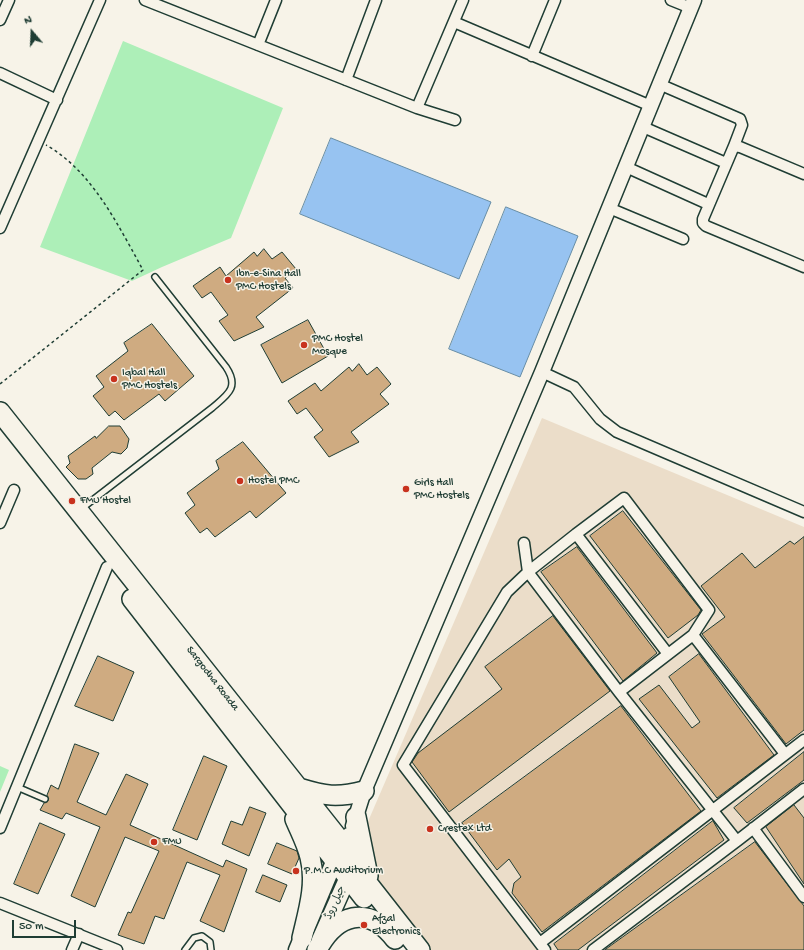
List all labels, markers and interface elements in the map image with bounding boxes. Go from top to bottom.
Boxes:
north arrow [12,12,52,52]
text: N [23,14,33,27]
place label: Ibn-e-Sina Hall PMC Hostels [236,267,301,293]
marker: Ibn-e-Sina Hall PMC Hostels [223,275,233,285]
place label: PMC Hostel Mosque [312,332,363,358]
marker: PMC Hostel Mosque [299,340,309,350]
place label: Iqbal Hall PMC Hostels [122,366,177,392]
marker: Iqbal Hall PMC Hostels [109,374,119,384]
place label: Hostel PMC [248,474,299,488]
marker: Hostel PMC [235,476,245,486]
place label: Girls Hall PMC Hostels [414,476,469,502]
marker: Girls Hall PMC Hostels [401,484,411,494]
place label: FMU Hostel [80,494,131,508]
marker: FMU Hostel [67,496,77,506]
street label: Sargodha Roada [183,644,241,714]
place label: Crestex Ltd [438,822,491,836]
marker: Crestex Ltd [425,824,435,834]
place label: FMU [162,835,182,849]
marker: FMU [149,837,159,847]
place label: P.M.C Auditorium [304,864,383,878]
marker: P.M.C Auditorium [291,866,301,876]
street label: جیل روڈ [323,884,349,922]
scale bar [14,912,78,938]
place label: Afzal Electronics [372,912,420,938]
text: 50 m [19,920,44,934]
marker: Afzal Electronics [359,920,369,930]

